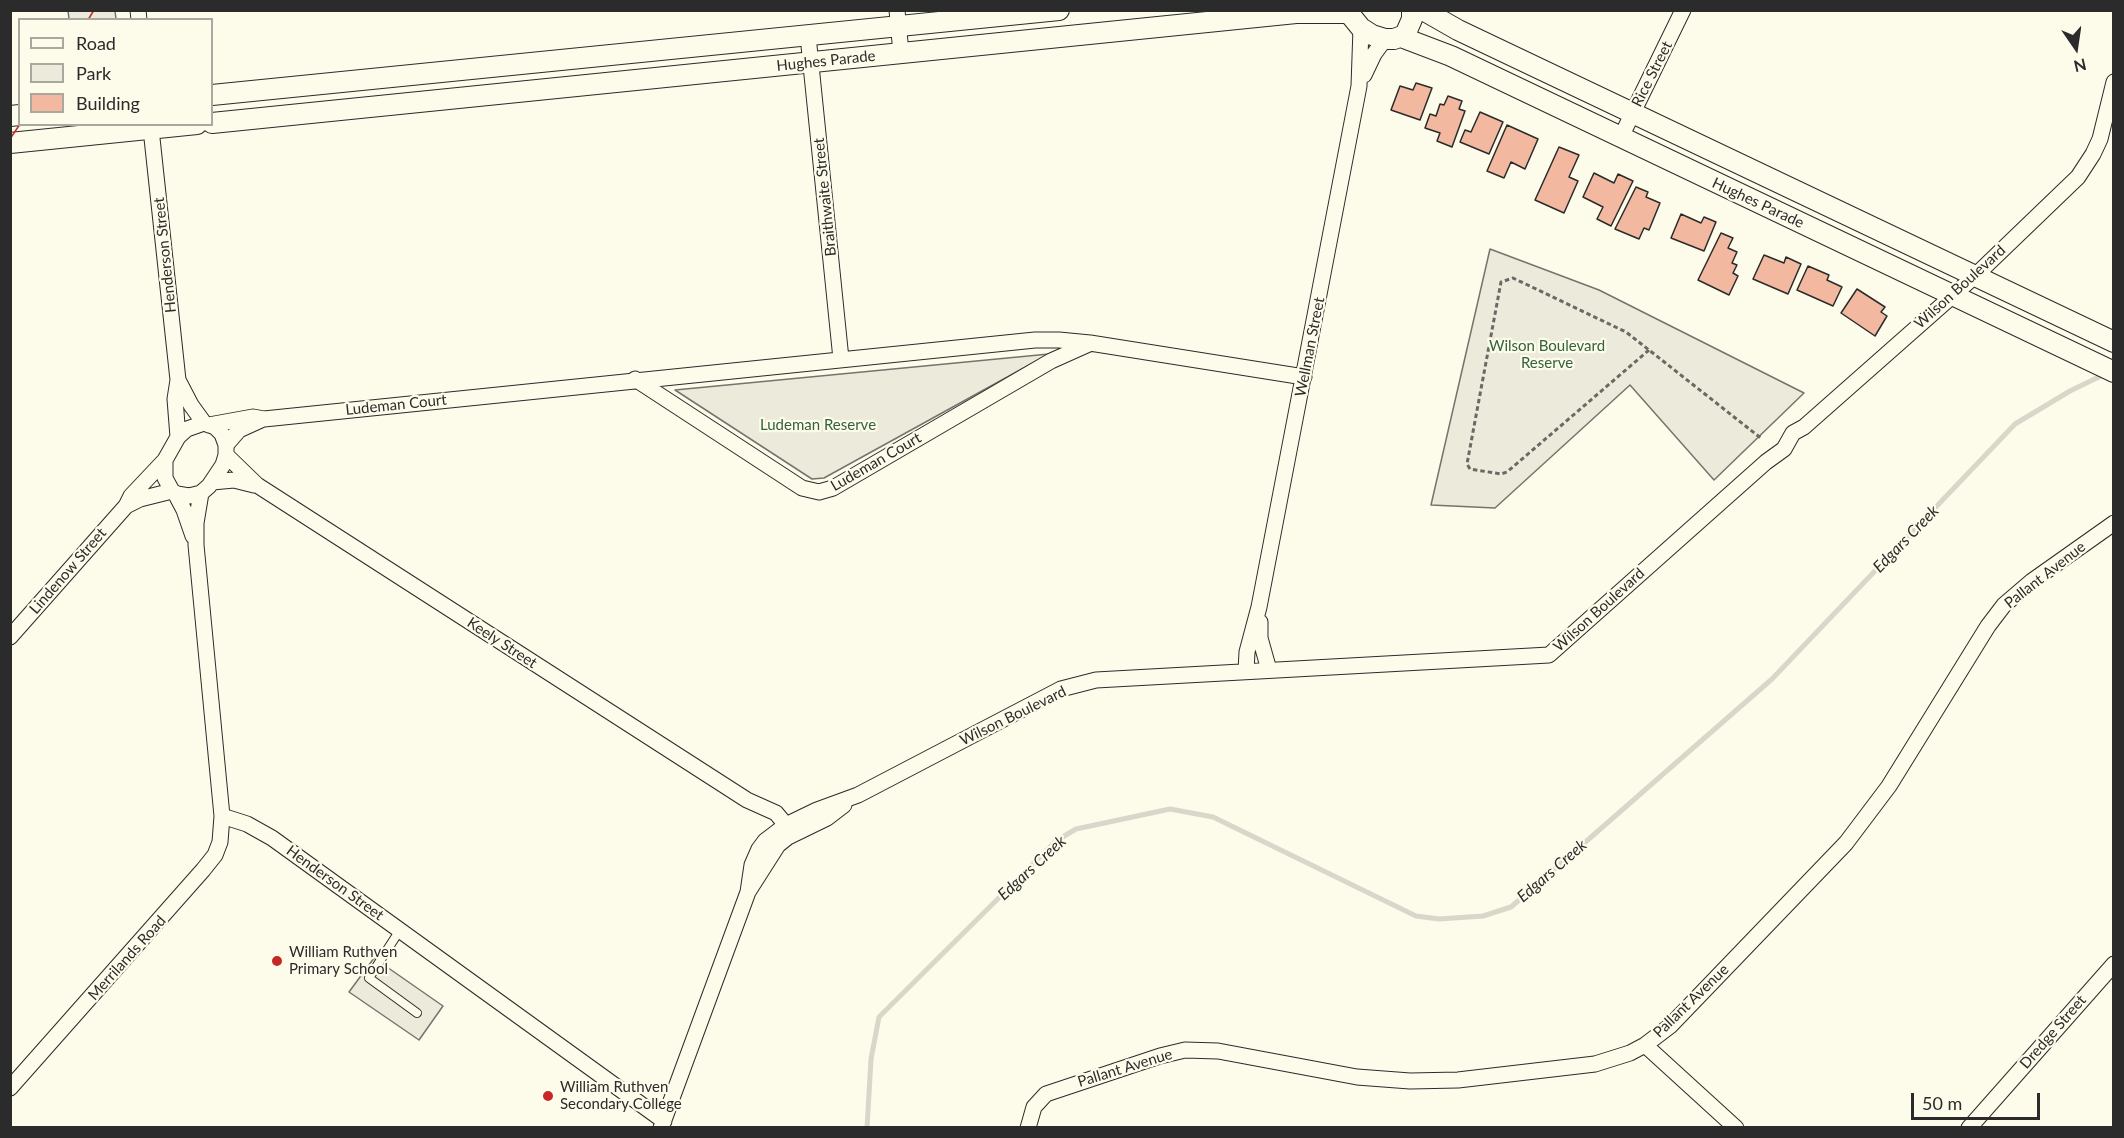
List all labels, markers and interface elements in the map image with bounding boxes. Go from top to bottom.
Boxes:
legend [18,18,213,126]
north arrow [2046,18,2106,78]
text: Road [76,32,116,54]
street label: Rice Street [1628,38,1676,110]
street label: Hughes Parade [776,47,876,75]
text: N [2072,55,2088,77]
text: Park [76,62,111,84]
text: Building [76,92,140,114]
street label: Braithwaite Street [810,137,840,257]
street label: Hughes Parade [1709,174,1807,232]
street label: Henderson Street [150,196,180,314]
street label: Wilson Boulevard [1911,241,2009,333]
street label: Wellman Street [1292,296,1328,398]
park label: Wilson Boulevard Reserve [1489,337,1605,372]
street label: Ludeman Court [345,391,447,419]
park label: Ludeman Reserve [760,416,876,434]
street label: Ludeman Court [828,429,924,495]
water label: Edgars Creek [1869,501,1943,577]
street label: Lindenow Street [26,524,110,618]
street label: Pallant Avenue [2001,538,2089,612]
street label: Wilson Boulevard [1550,564,1648,656]
street label: Keely Street [464,614,540,672]
street label: Wilson Boulevard [957,682,1069,750]
water label: Edgars Creek [994,832,1070,904]
water label: Edgars Creek [1513,836,1591,906]
street label: Henderson Street [283,842,387,924]
street label: Merrilands Road [84,912,170,1004]
place label: William Ruthven Primary School [289,943,397,978]
marker: William Ruthven Primary School [270,954,284,968]
street label: Pallant Avenue [1650,961,1732,1041]
street label: Dredge Street [2016,992,2090,1072]
street label: Pallant Avenue [1076,1045,1174,1091]
place label: William Ruthven Secondary College [560,1078,682,1113]
scale bar [1914,1081,2043,1119]
marker: William Ruthven Secondary College [541,1089,555,1103]
text: 50 m [1922,1092,1962,1114]

